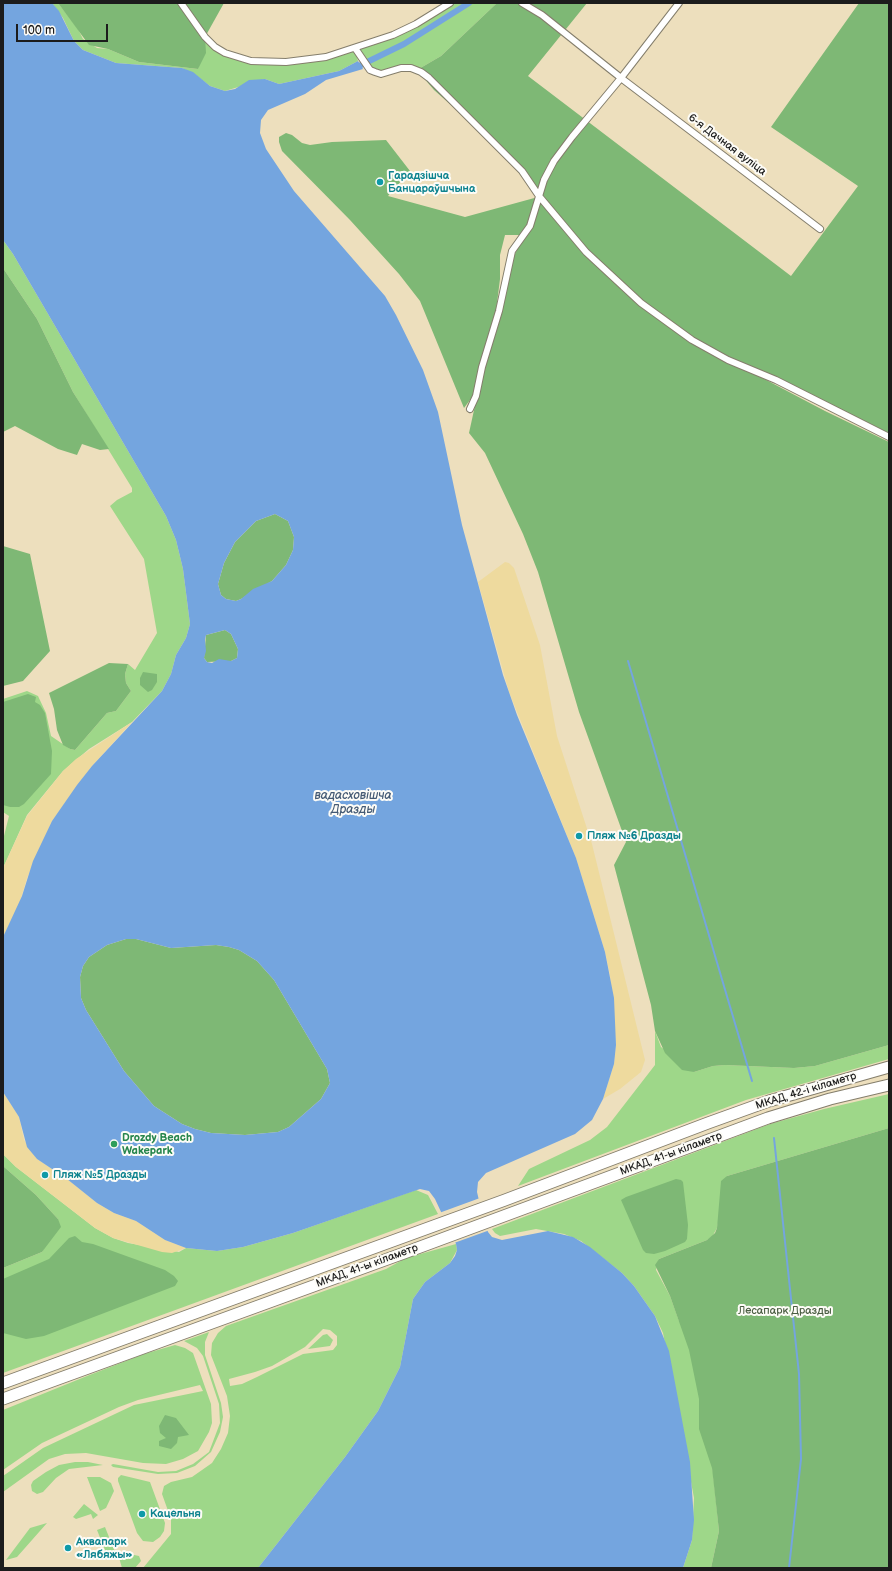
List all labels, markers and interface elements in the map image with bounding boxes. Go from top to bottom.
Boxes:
scale bar [18,16,110,42]
text: 100 m [23,23,55,38]
street label: 6-я Дачная вуліца [685,111,769,179]
place label: Гарадзішча Банцараўшчына [388,169,475,195]
marker: Гарадзішча Банцараўшчына [375,177,385,187]
water label: вадасховішча Дразды [314,789,392,817]
place label: Пляж №6 Дразды [587,829,681,843]
marker: Пляж №6 Дразды [574,831,584,841]
street label: МКАД, 42-і кіламетр [754,1069,858,1113]
street label: МКАД, 41-ы кіламетр [618,1129,724,1179]
place label: Drozdy Beach Wakepark [122,1131,192,1157]
marker: Drozdy Beach Wakepark [109,1139,119,1149]
place label: Пляж №5 Дразды [53,1168,147,1182]
marker: Пляж №5 Дразды [40,1170,50,1180]
street label: МКАД, 41-ы кіламетр [314,1241,420,1291]
park label: Лесапарк Дразды [738,1304,832,1318]
place label: Кацельня [150,1507,201,1521]
marker: Кацельня [137,1509,147,1519]
place label: Аквапарк «Лябяжы» [76,1535,133,1561]
marker: Аквапарк «Лябяжы» [63,1543,73,1553]

